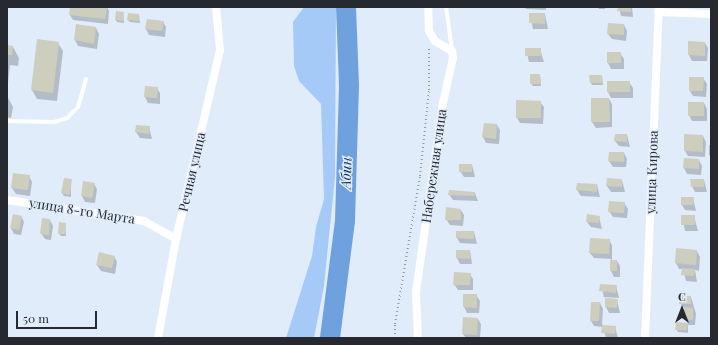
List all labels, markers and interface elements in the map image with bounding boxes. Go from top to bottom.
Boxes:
street label: Набережная улица [418,108,450,224]
street label: улица Кирова [643,130,661,214]
street label: Речная улица [175,131,209,213]
water label: Абин [337,157,355,189]
street label: улица 8-го Марта [28,195,136,227]
north arrow [662,289,702,329]
text: С [678,289,686,304]
scale bar [18,303,99,329]
text: 50 m [23,310,49,326]

